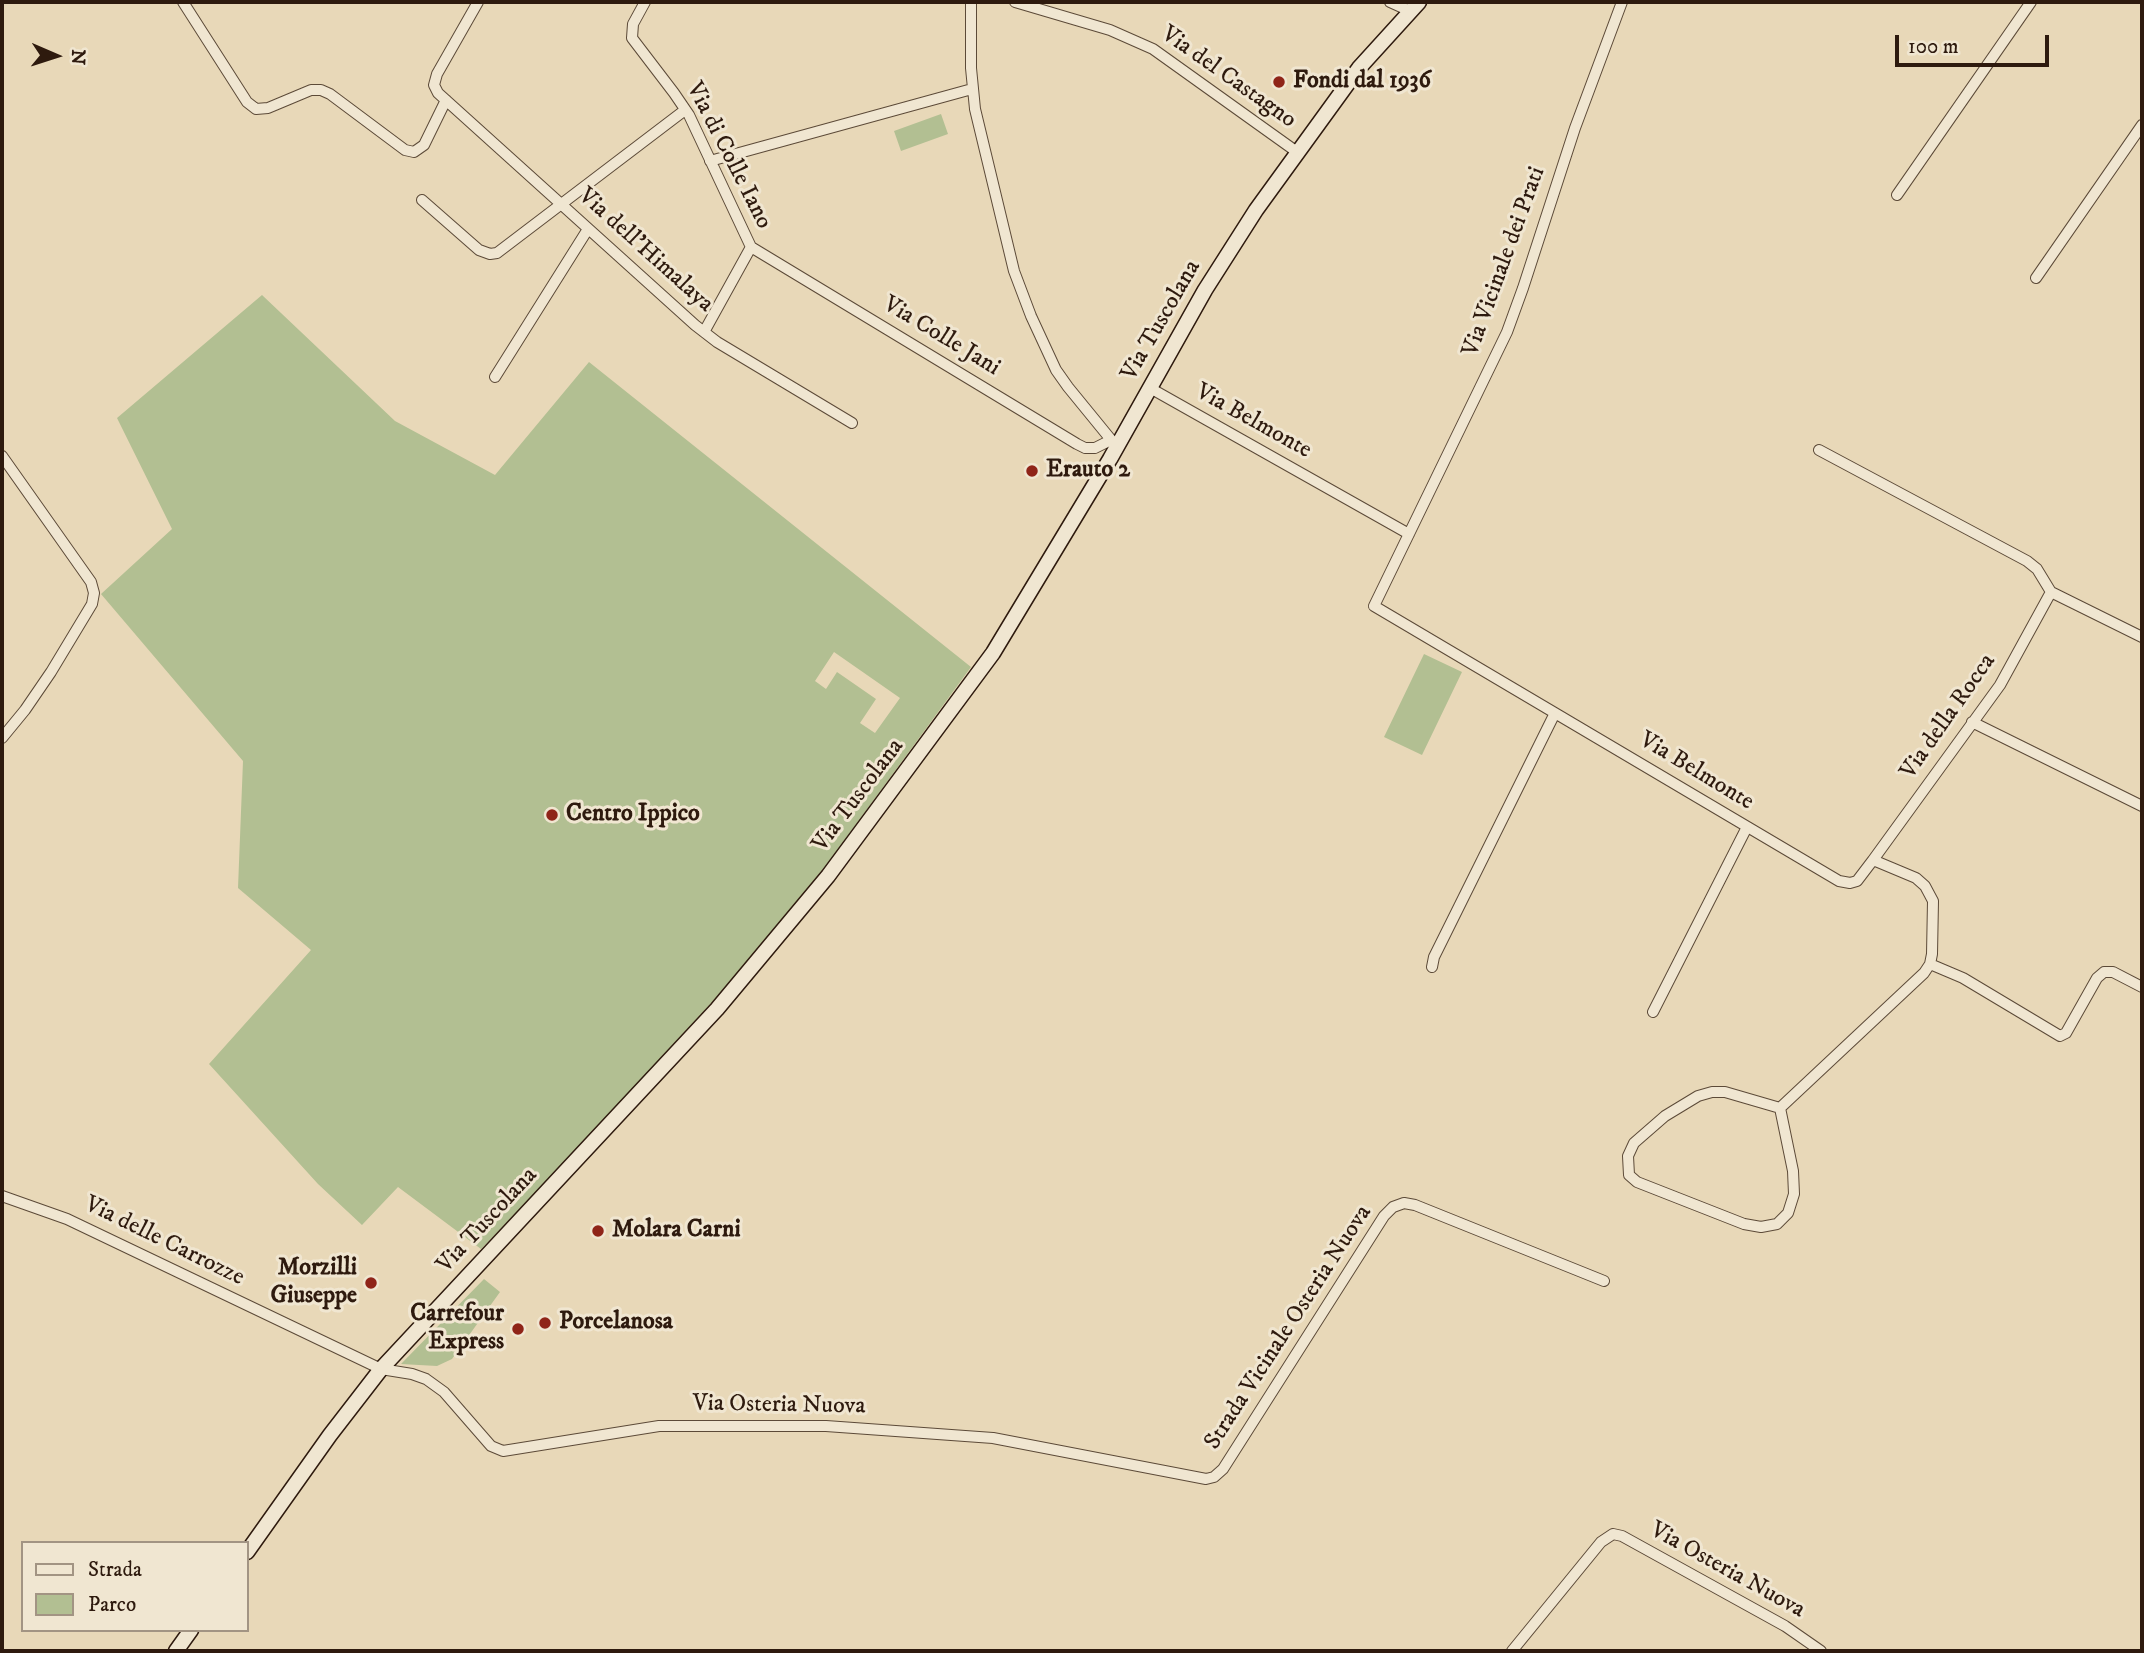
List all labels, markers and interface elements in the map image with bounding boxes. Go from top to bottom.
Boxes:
north arrow [21,21,91,91]
street label: Via del Castagno [1155,21,1301,135]
scale bar [1899,21,2053,65]
text: 100 m [1908,34,1959,60]
text: N [66,49,89,66]
place label: Fondi dal 1936 [1293,68,1431,96]
marker: Fondi dal 1936 [1271,74,1287,90]
street label: Via di Colle Iano [679,78,777,234]
street label: Via Vicinale dei Prati [1457,163,1553,361]
street label: Via dell'Himalaya [571,183,719,319]
street label: Via Tuscolana [1116,256,1208,386]
street label: Via Colle Jani [877,291,1005,383]
street label: Via Belmonte [1190,378,1316,466]
place label: Erauto 2 [1046,457,1130,485]
marker: Erauto 2 [1024,463,1040,479]
street label: Via della Rocca [1895,649,2003,785]
street label: Via Belmonte [1633,727,1759,817]
street label: Via Tuscolana [807,734,911,858]
place label: Centro Ippico [566,801,700,829]
marker: Centro Ippico [544,807,560,823]
street label: Via Tuscolana [432,1162,544,1280]
street label: Via delle Carrozze [79,1191,249,1293]
street label: Strada Vicinale Osteria Nuova [1199,1200,1379,1456]
place label: Molara Carni [612,1217,741,1245]
marker: Molara Carni [590,1223,606,1239]
place label: Morzilli Giuseppe [271,1255,357,1311]
marker: Morzilli Giuseppe [363,1275,379,1291]
place label: Carrefour Express [410,1301,504,1357]
place label: Porcelanosa [559,1309,673,1337]
marker: Porcelanosa [537,1315,553,1331]
marker: Carrefour Express [510,1321,526,1337]
street label: Via Osteria Nuova [692,1390,866,1422]
street label: Via Osteria Nuova [1644,1517,1810,1625]
legend [21,1541,248,1632]
text: Strada [88,1557,142,1583]
text: Parco [88,1592,136,1618]

